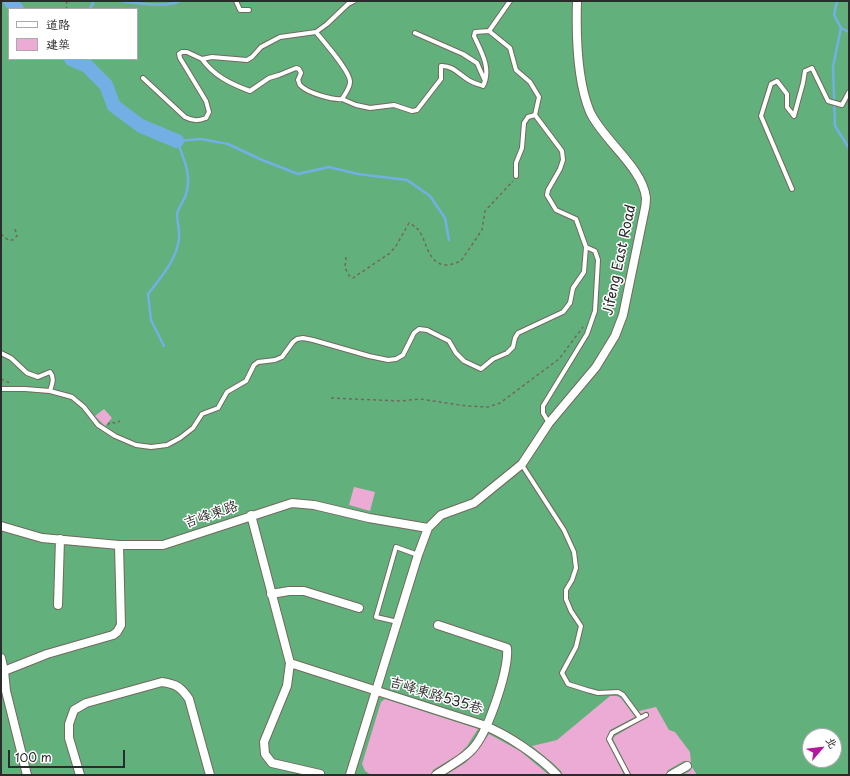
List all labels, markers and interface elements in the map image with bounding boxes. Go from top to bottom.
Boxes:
legend [8,8,138,60]
text: 道路 [46,15,70,33]
text: 建築 [46,35,70,53]
street label: Jifeng East Road [600,203,640,317]
street label: 吉峰東路 [182,498,240,532]
street label: 吉峰東路535巷 [387,674,485,718]
north arrow [802,728,842,768]
text: 北 [822,734,842,751]
scale bar [10,742,127,768]
text: 100 m [15,748,52,766]

